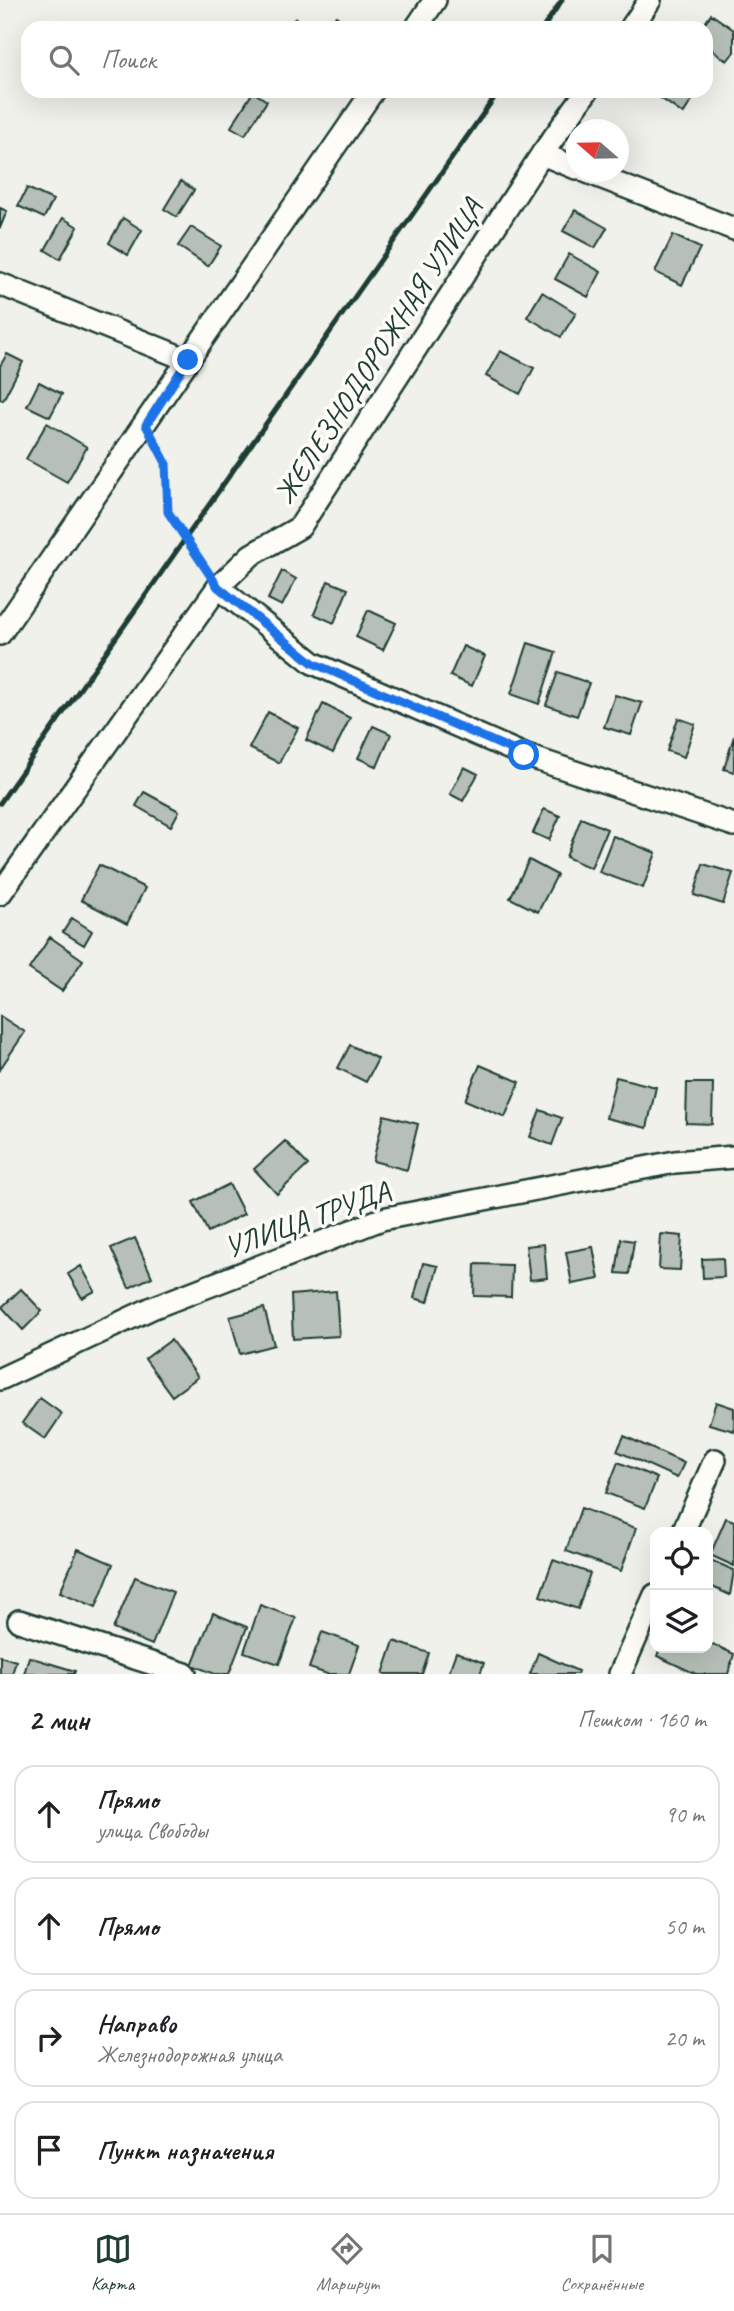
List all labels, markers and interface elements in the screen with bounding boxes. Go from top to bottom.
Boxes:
search box [21,21,713,98]
icon: search [45,41,83,79]
text: Поиск [101,43,156,76]
north arrow [566,119,629,182]
street label: ЖЕЛЕЗНОДОРОЖНАЯ УЛИЦА [265,190,492,511]
route end [172,344,203,375]
route start [508,739,539,770]
street label: УЛИЦА ТРУДА [219,1171,396,1266]
map controls [650,1527,713,1653]
button: locate [650,1527,713,1590]
button: layers [650,1590,713,1653]
text: 2 мин [28,1701,89,1739]
text: Пешком · 160 m [578,1705,706,1734]
text: Прямо [97,1783,159,1816]
icon: ahead [30,1795,68,1833]
text: 90 m [665,1800,704,1829]
text: улица Свободы [97,1816,208,1845]
icon: ahead [30,1907,68,1945]
text: Прямо [97,1910,159,1943]
text: 50 m [665,1912,704,1941]
text: Направо [97,2007,176,2040]
icon: right [30,2019,68,2057]
text: 20 m [665,2024,704,2053]
text: Железнодорожная улица [97,2040,282,2069]
icon: arrive [30,2131,68,2169]
text: Пункт назначения [97,2134,273,2167]
tab: Карта [91,2230,134,2296]
tab: Маршрут [316,2230,379,2296]
tab: Сохранённые [561,2230,643,2296]

